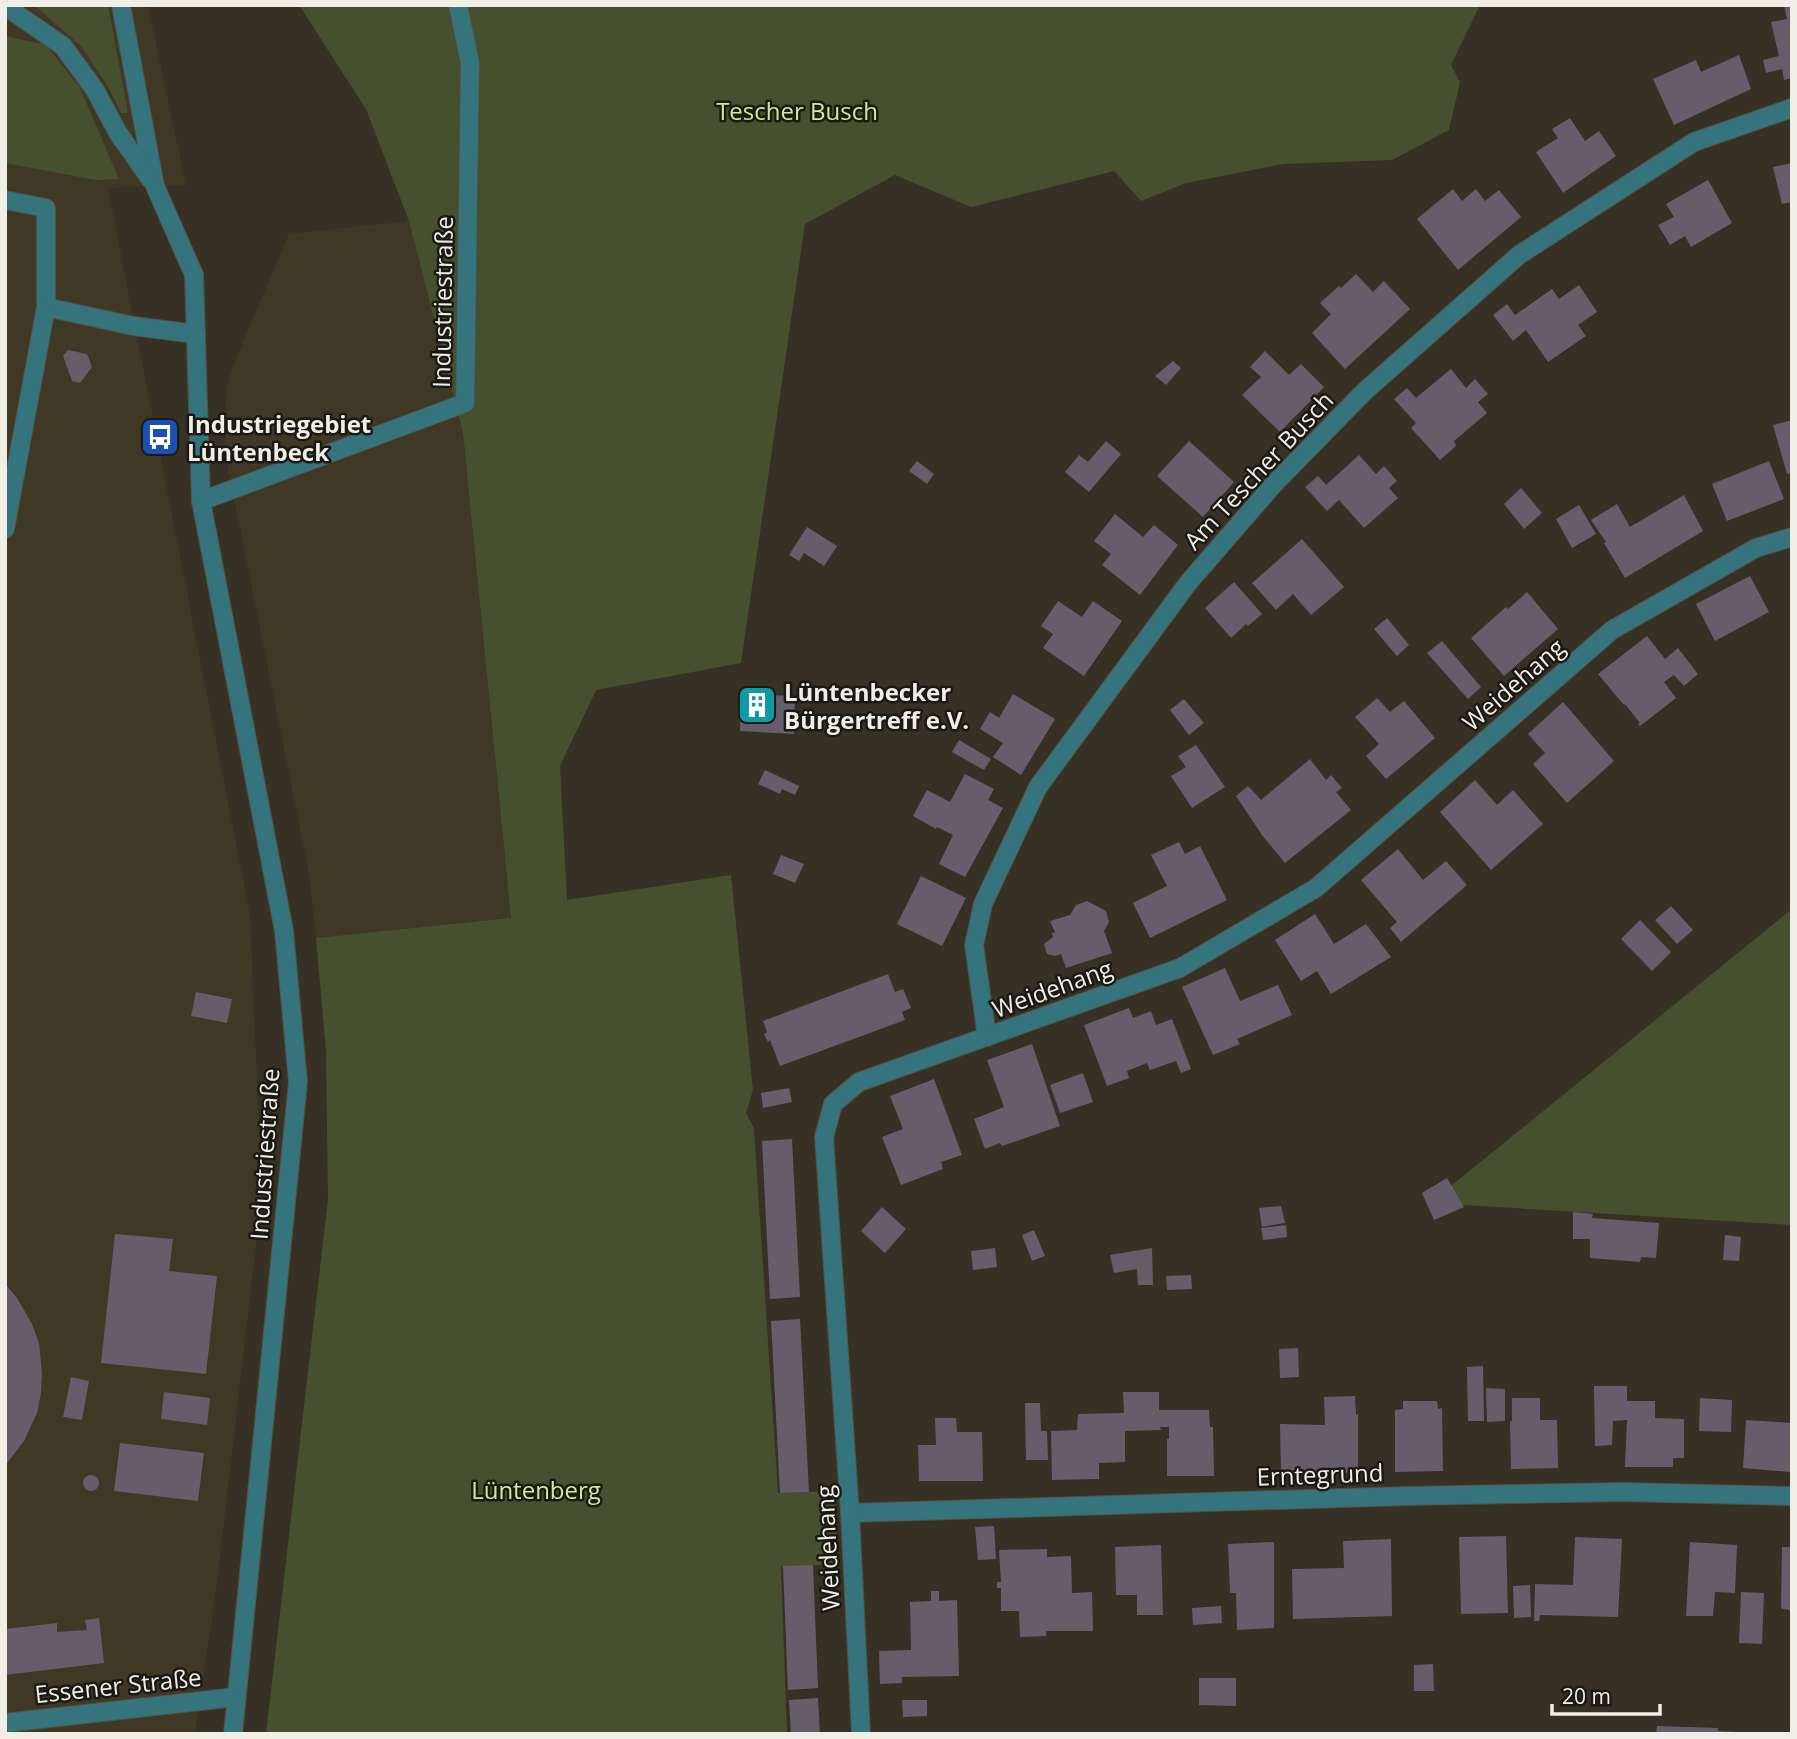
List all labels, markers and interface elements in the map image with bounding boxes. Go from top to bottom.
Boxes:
park label: Tescher Busch [716,94,878,127]
street label: Industriestraße [424,216,460,388]
street label: Am Tescher Busch [1176,384,1340,556]
place label: Industriegebiet Lüntenbeck [187,407,371,468]
bus stop icon: Industriegebiet Lüntenbeck [139,416,181,458]
street label: Weidehang [1455,630,1571,738]
place label: Lüntenbecker Bürgertreff e.V. [784,675,969,736]
building icon: Lüntenbecker Bürgertreff e.V. [736,684,778,726]
street label: Weidehang [987,951,1117,1025]
street label: Industriestraße [242,1067,286,1241]
street label: Erntegrund [1256,1455,1384,1493]
park label: Lüntenberg [471,1473,601,1506]
street label: Weidehang [807,1484,847,1612]
street label: Essener Straße [33,1660,203,1710]
scale bar [1552,1672,1660,1716]
text: 20 m [1562,1682,1611,1710]

